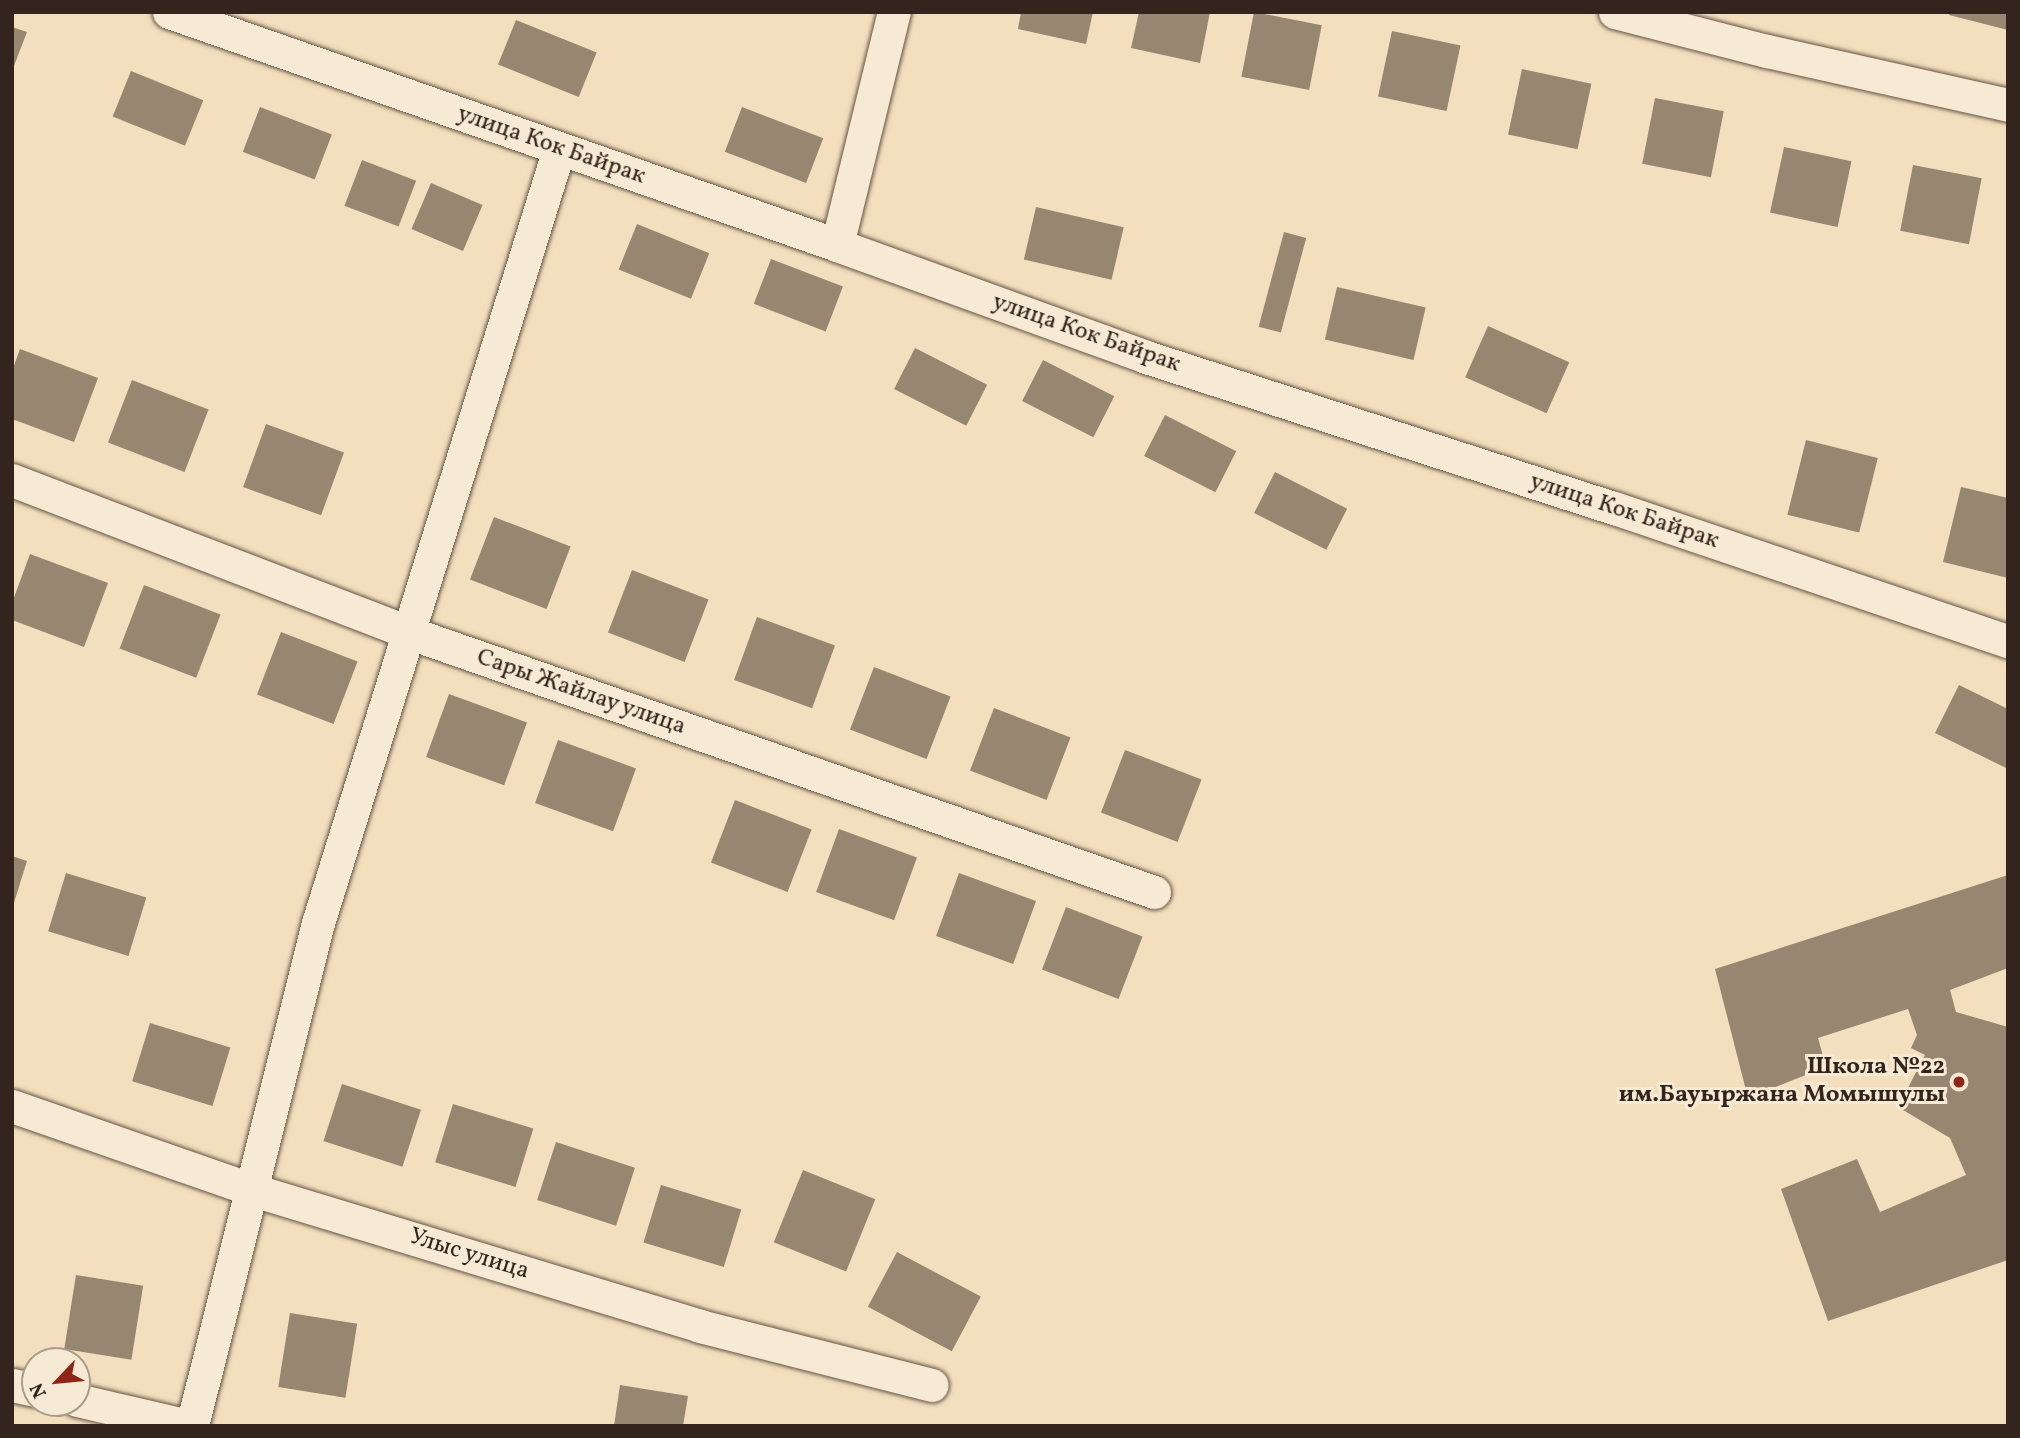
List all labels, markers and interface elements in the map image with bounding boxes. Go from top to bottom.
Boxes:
street label: улица Кок Байрак [453,100,649,192]
street label: улица Кок Байрак [988,288,1184,380]
street label: улица Кок Байрак [1526,468,1722,556]
street label: Сары Жайлау улица [472,643,690,743]
place label: Школа №22 им.Бауыржана Момышулы [1619,1054,1945,1110]
marker: Школа №22 им.Бауыржана Момышулы [1951,1074,1967,1090]
street label: Улыс улица [405,1223,533,1287]
north arrow [21,1347,91,1417]
text: N [24,1378,54,1402]

